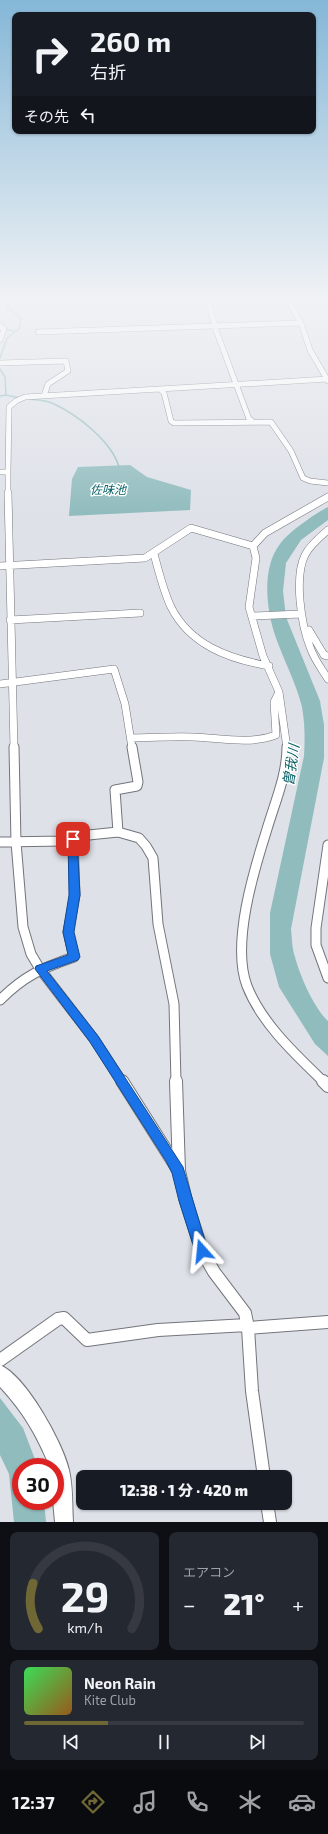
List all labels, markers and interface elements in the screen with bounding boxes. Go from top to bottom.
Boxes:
text: 260 m [90,24,171,58]
icon: right [24,28,76,80]
text: 右折 [90,61,126,83]
icon: left [77,104,99,126]
text: その先 [24,107,69,125]
water label: 佐味池 [90,482,127,496]
water label: 曽我川 [279,741,302,787]
pin [56,822,90,856]
icon: arrive [62,828,84,850]
position arrow [181,1230,223,1272]
speed limit sign: 30 [12,1458,64,1510]
text: 12:38 · 1 分 · 420 m [120,1481,248,1499]
text: エアコン [183,1564,235,1580]
text: 29 [60,1570,109,1620]
text: 21° [223,1585,265,1621]
text: − [183,1591,196,1617]
text: + [292,1591,304,1617]
text: km/h [67,1619,102,1636]
text: Neon Rain [84,1674,156,1692]
text: Kite Club [84,1692,136,1708]
icon: previous [60,1731,82,1753]
icon: pause [153,1731,175,1753]
icon: next [246,1731,268,1753]
icon: directions [79,1788,107,1816]
icon: music [131,1788,159,1816]
icon: phone [183,1788,211,1816]
icon: climate [236,1788,264,1816]
icon: car [288,1788,316,1816]
text: 12:37 [12,1791,55,1813]

